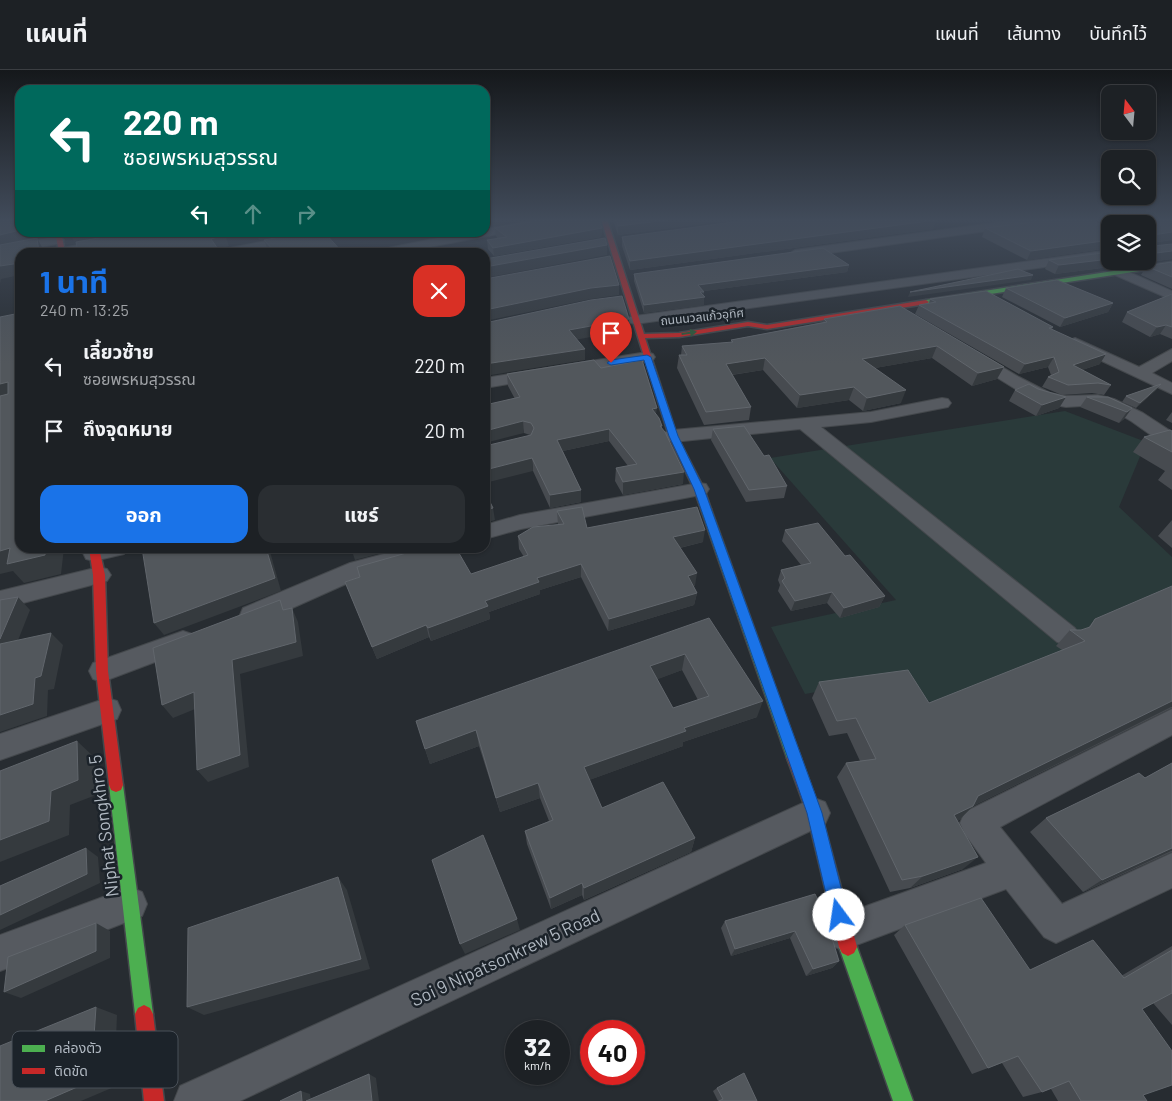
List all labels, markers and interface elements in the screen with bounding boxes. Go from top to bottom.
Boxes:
text: แผนที่ [25,18,88,47]
text: แผนที่ [935,22,979,44]
text: เส้นทาง [1007,22,1061,44]
text: บันทึกไว้ [1089,22,1147,44]
north arrow [1101,85,1156,140]
map controls [1101,85,1156,270]
text: 220 m [123,100,218,142]
icon: left [40,105,105,170]
text: ซอยพรหมสุวรรณ [123,143,278,169]
button: search [1101,150,1156,205]
icon: left [186,200,214,228]
icon: ahead [239,200,267,228]
icon: right [292,200,320,228]
button: layers [1101,215,1156,270]
text: 1 นาที [40,263,108,299]
button: close [413,265,465,317]
text: 240 m · 13:25 [40,300,129,319]
street label: ถนนนวลแก้วอุทิศ [660,305,744,328]
pin [590,312,632,363]
icon: arrive [597,319,625,347]
one-way arrow [682,329,698,337]
text: เลี้ยวซ้าย [83,340,154,363]
icon: left [40,352,68,380]
text: 220 m [414,354,465,377]
text: ซอยพรหมสุวรรณ [83,369,196,388]
icon: arrive [40,417,68,445]
text: ถึงจุดหมาย [83,417,173,440]
text: 20 m [425,419,465,442]
button: ออก [40,485,248,543]
button: แชร์ [258,485,465,543]
street label: Niphat Songkhro 5 [83,754,123,898]
position arrow [812,888,864,940]
street label: Soi 9 Nipatsonkrew 5 Road [407,903,603,1011]
speed limit sign: 40 [580,1020,645,1085]
legend [12,1031,178,1088]
text: 32 [524,1031,551,1061]
text: คล่องตัว [54,1039,102,1056]
text: km/h [524,1058,551,1072]
text: ติดขัด [54,1062,88,1079]

